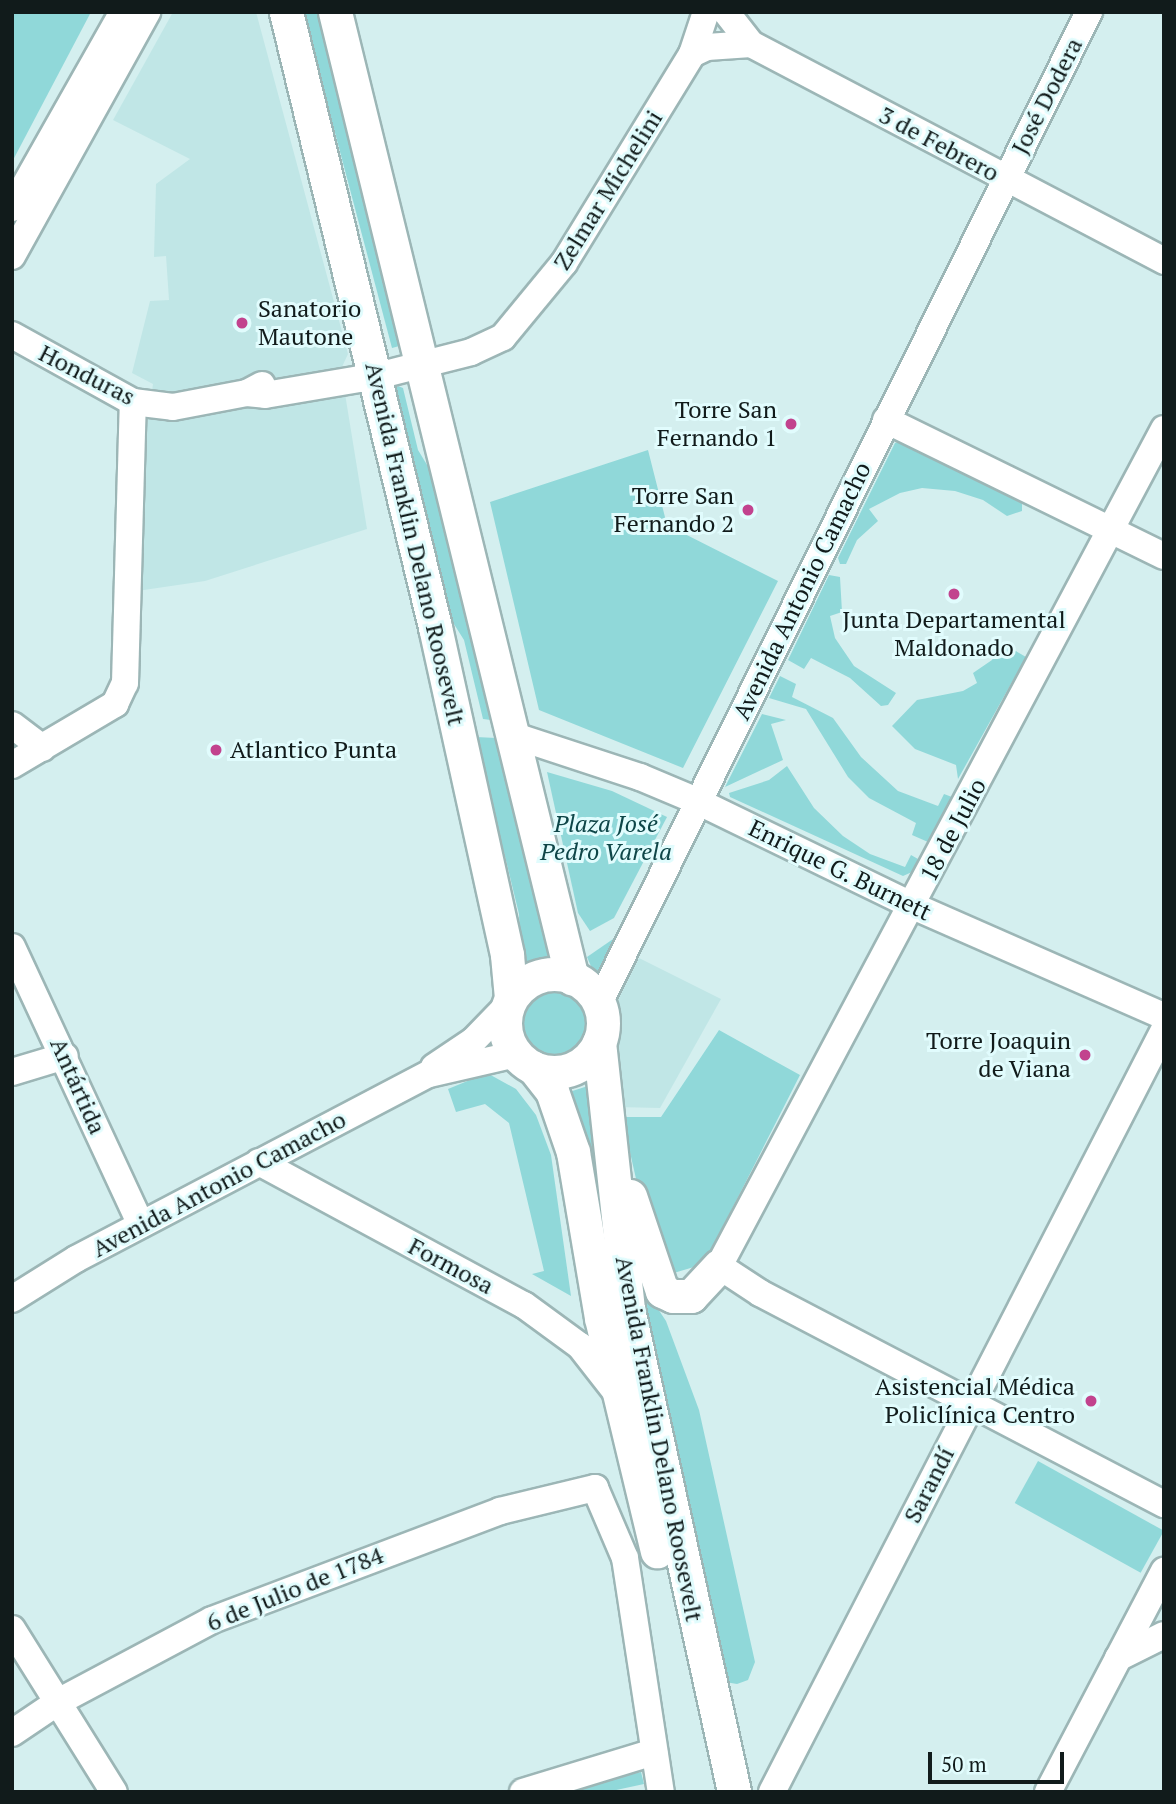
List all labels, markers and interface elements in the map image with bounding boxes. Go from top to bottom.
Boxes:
street label: José Dodera [1005,33,1089,159]
street label: 3 de Febrero [874,100,1004,188]
street label: Zelmar Michelini [547,105,669,275]
place label: Sanatorio Mautone [258,295,361,351]
marker: Sanatorio Mautone [232,313,252,333]
street label: Honduras [34,339,140,411]
street label: Avenida Franklin Delano Roosevelt [359,360,471,728]
place label: Torre San Fernando 1 [657,396,777,452]
marker: Torre San Fernando 1 [783,416,799,432]
street label: Avenida Antonio Camacho [727,457,877,725]
place label: Torre San Fernando 2 [614,482,734,538]
marker: Torre San Fernando 2 [740,502,756,518]
marker: Junta Departamental Maldonado [946,586,962,602]
place label: Junta Departamental Maldonado [842,606,1066,662]
place label: Atlantico Punta [230,736,397,764]
marker: Atlantico Punta [208,742,224,758]
street label: 18 de Julio [914,774,992,886]
park label: Plaza José Pedro Varela [540,810,672,866]
street label: Enrique G. Burnett [744,813,936,927]
place label: Torre Joaquin de Viana [926,1027,1071,1083]
street label: Antártida [44,1033,112,1139]
marker: Torre Joaquin de Viana [1077,1047,1093,1063]
street label: Avenida Antonio Camacho [87,1105,351,1263]
street label: Formosa [404,1232,498,1300]
street label: Avenida Franklin Delano Roosevelt [609,1254,709,1624]
place label: Asistencial Médica Policlínica Centro [875,1373,1075,1429]
marker: Asistencial Médica Policlínica Centro [1081,1391,1101,1411]
street label: Sarandí [898,1442,960,1528]
street label: 6 de Julio de 1784 [203,1540,387,1638]
scale bar [931,1738,1068,1782]
text: 50 m [941,1750,987,1778]

